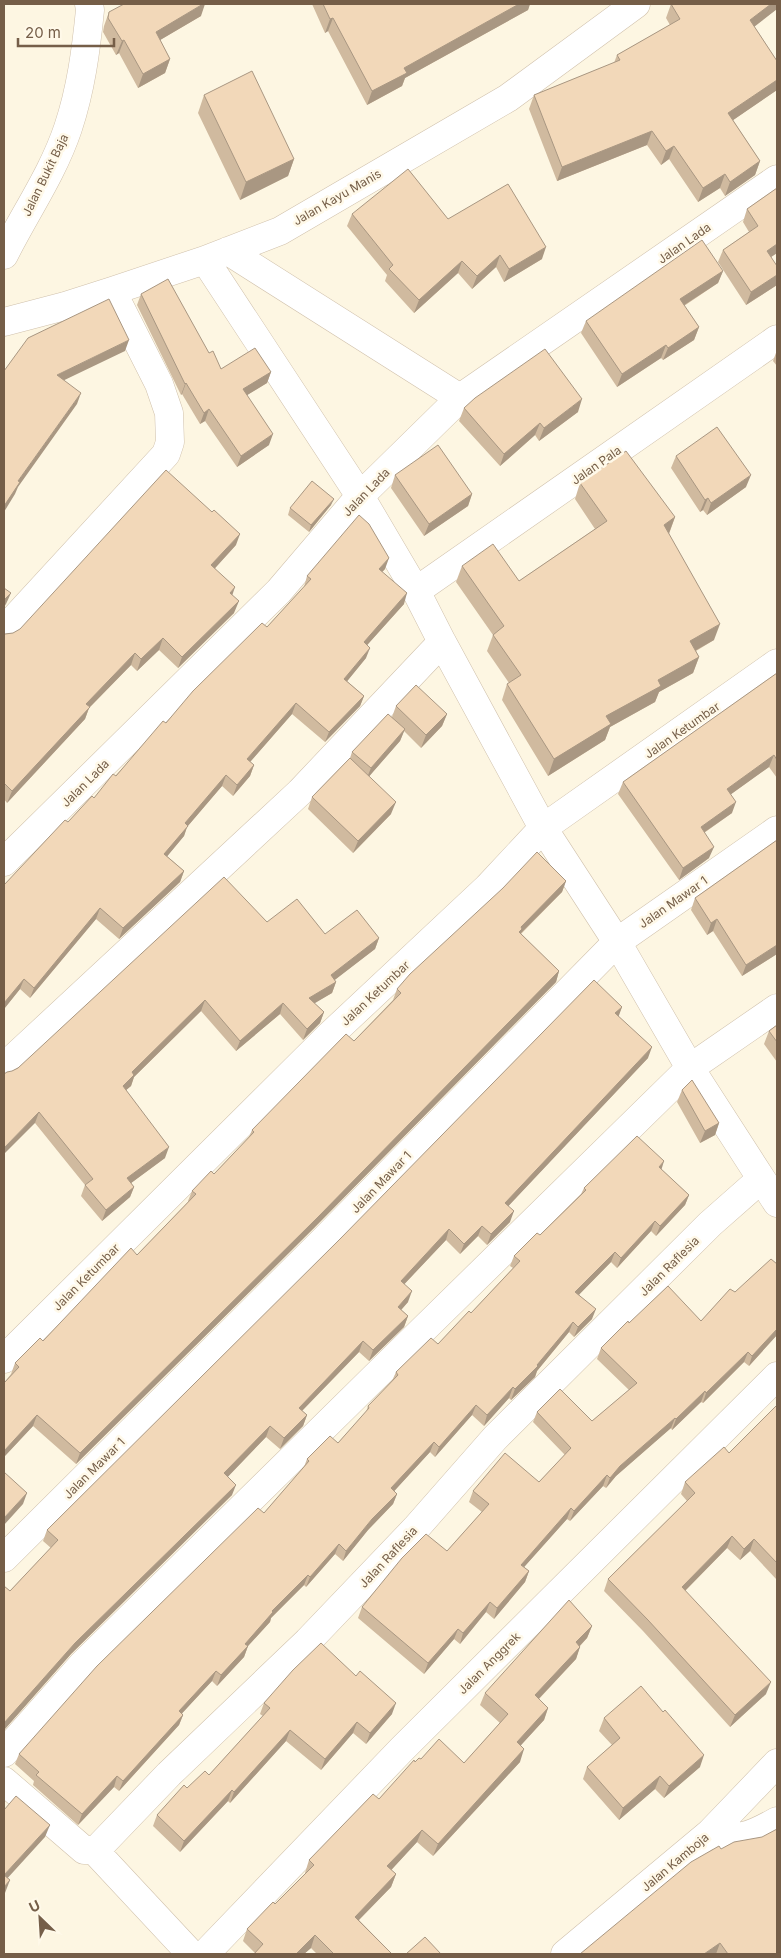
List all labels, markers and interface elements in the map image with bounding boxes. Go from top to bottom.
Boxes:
scale bar [18,15,114,47]
text: 20 m [25,23,61,42]
street label: Jalan Bukit Baja [19,131,71,219]
street label: Jalan Kayu Manis [290,166,384,228]
street label: Jalan Lada [655,219,713,267]
street label: Jalan Pala [568,442,624,488]
street label: Jalan Lada [339,465,393,519]
street label: Jalan Ketumbar [641,698,723,762]
street label: Jalan Lada [58,756,112,810]
street label: Jalan Mawar 1 [636,873,710,931]
street label: Jalan Ketumbar [338,957,413,1029]
street label: Jalan Mawar 1 [348,1148,414,1216]
street label: Jalan Raflesia [636,1233,702,1299]
street label: Jalan Ketumbar [49,1240,123,1314]
street label: Jalan Mawar 1 [60,1434,128,1502]
street label: Jalan Raflesia [356,1523,420,1591]
street label: Jalan Anggrek [455,1629,523,1697]
street label: Jalan Kamboja [638,1830,712,1894]
north arrow [15,1893,65,1943]
text: U [26,1896,43,1916]

